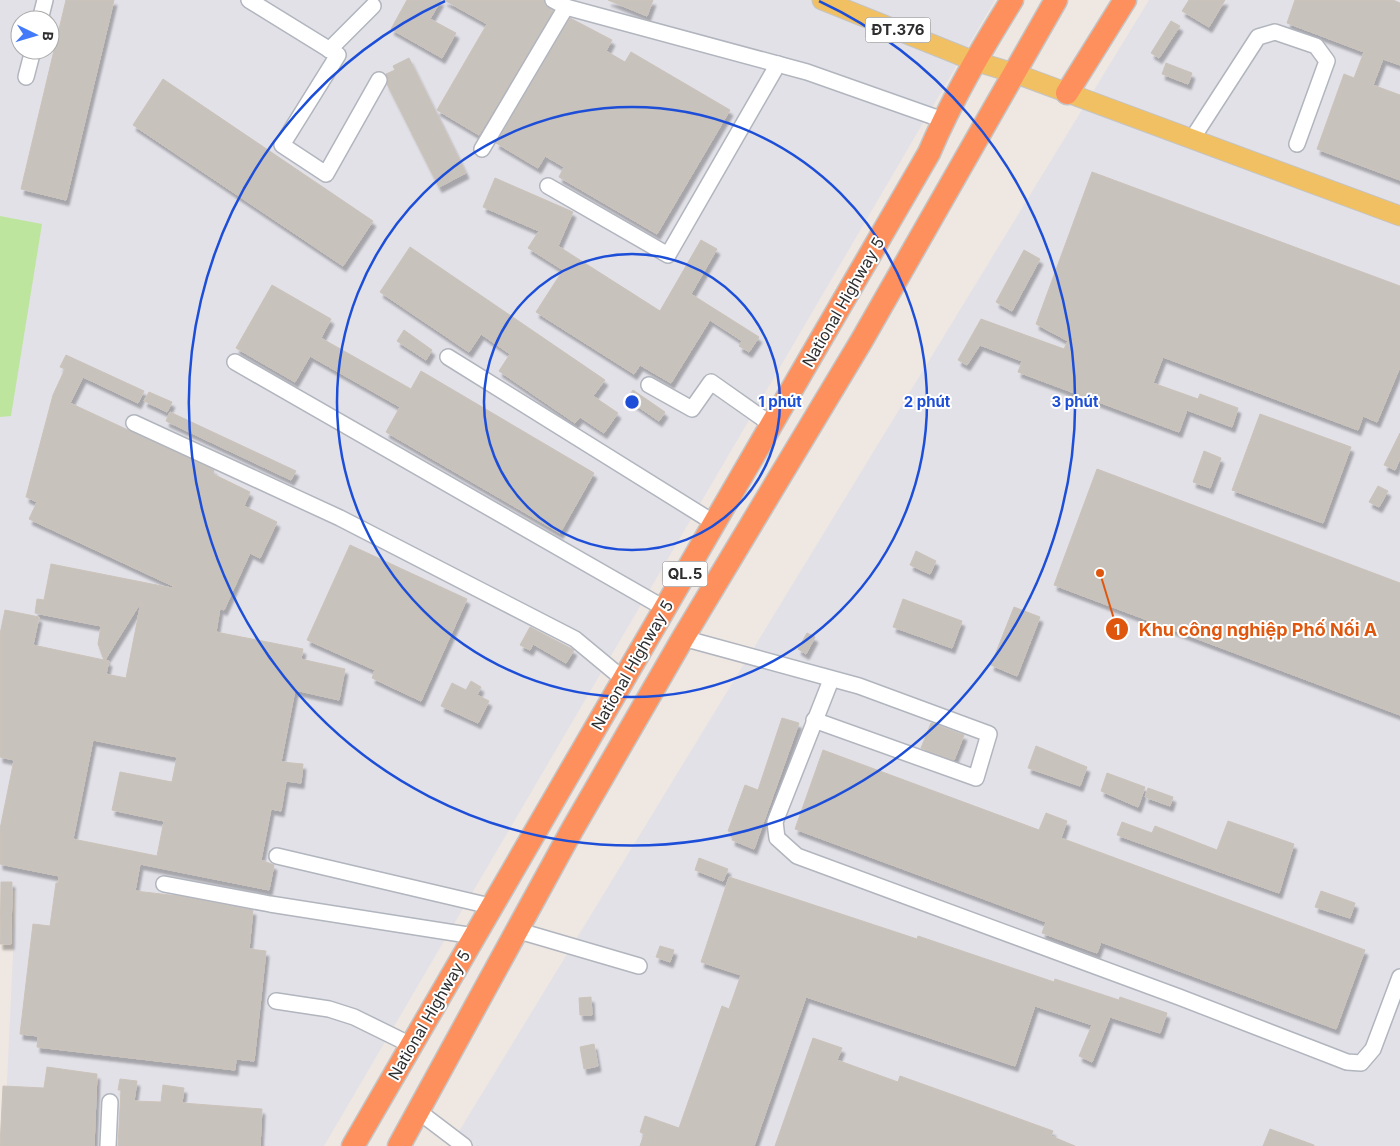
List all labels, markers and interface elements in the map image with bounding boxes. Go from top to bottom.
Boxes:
north arrow [10,10,60,60]
road number: ĐT.376 [866,18,930,42]
text: B [40,31,57,42]
street label: National Highway 5 [798,233,888,371]
text: 1 phút [758,392,802,411]
text: 2 phút [904,392,951,411]
text: 3 phút [1052,392,1099,411]
centre of rings [623,393,641,411]
road number: QL.5 [662,562,708,586]
street label: National Highway 5 [587,596,677,734]
callout: Khu công nghiệp Phố Nối A [1104,613,1388,646]
text: Khu công nghiệp Phố Nối A [1139,619,1377,640]
text: 1 [1114,620,1120,639]
street label: National Highway 5 [384,946,474,1084]

